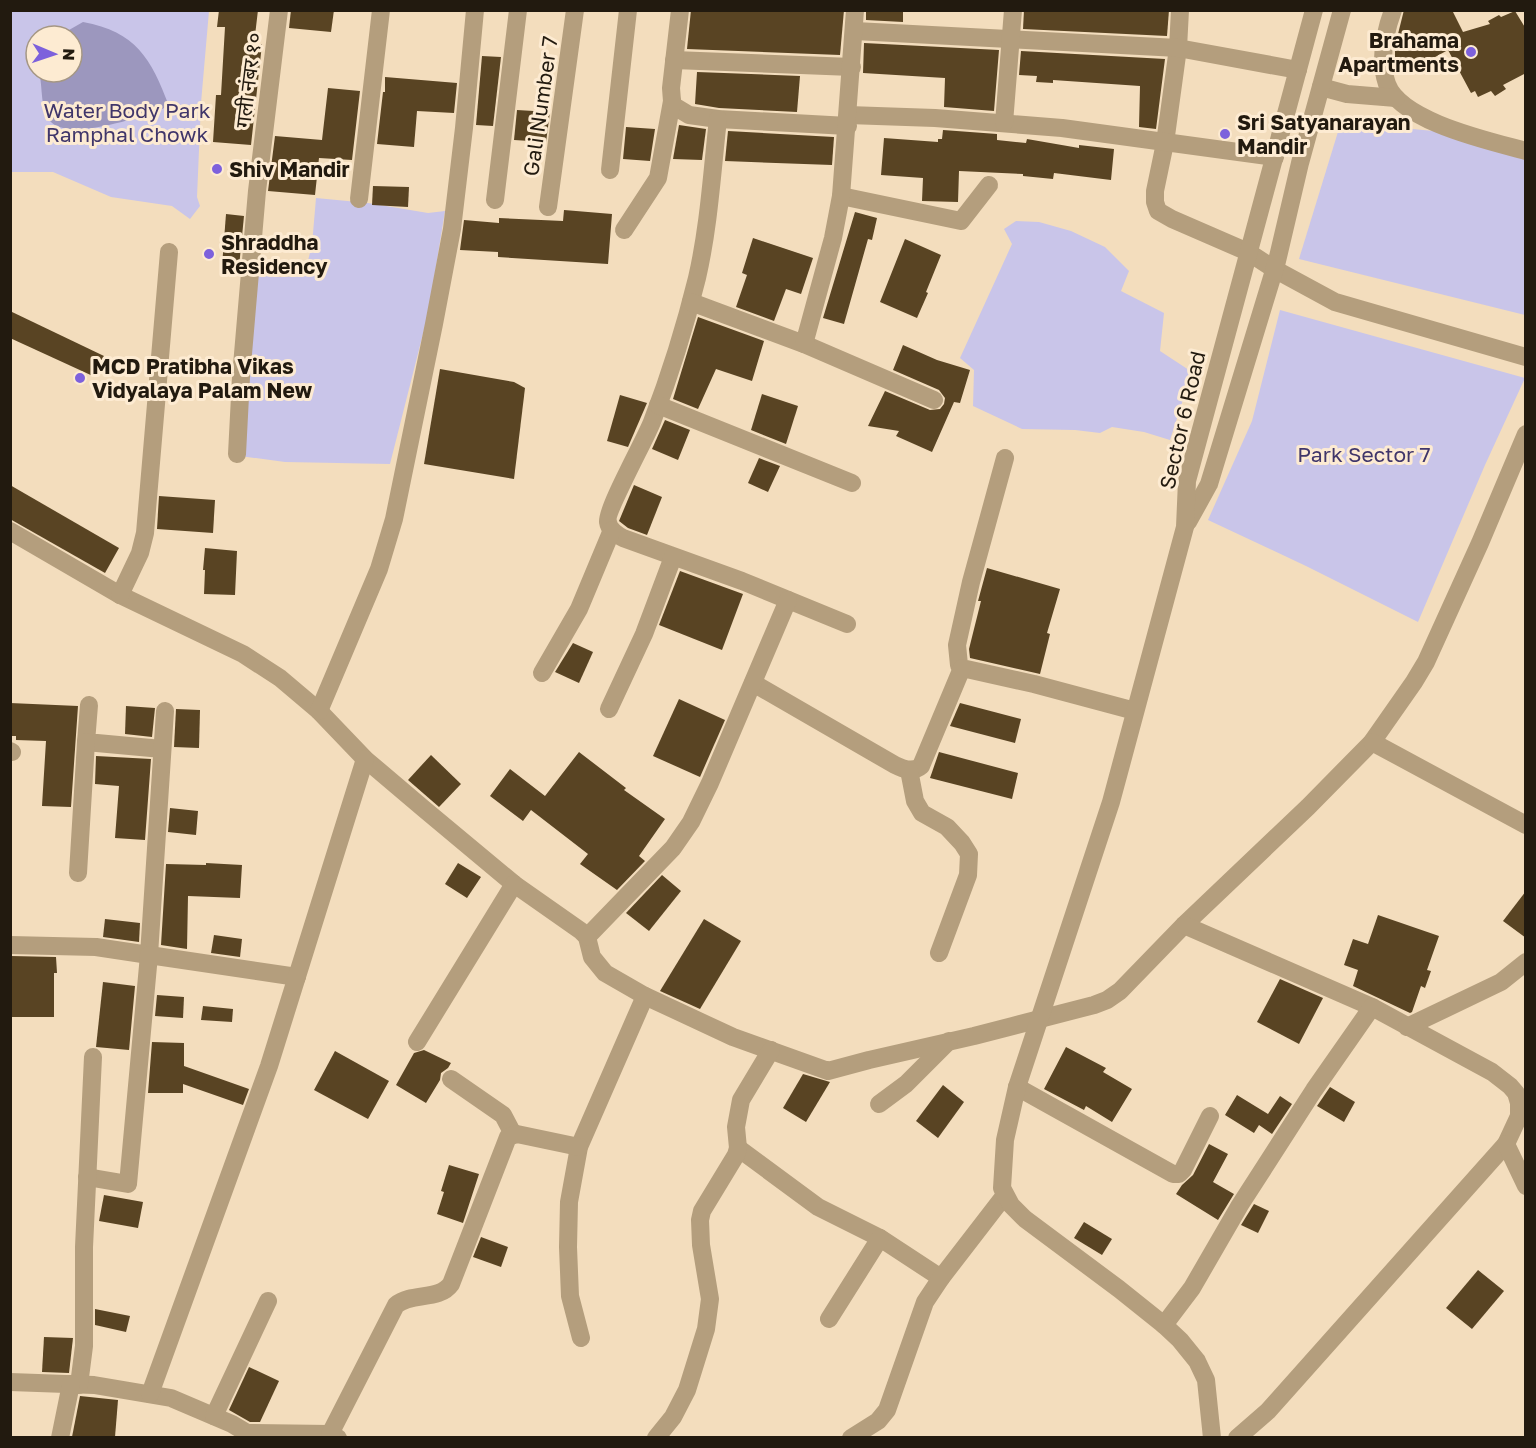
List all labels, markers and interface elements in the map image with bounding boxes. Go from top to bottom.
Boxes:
north arrow [24,24,84,84]
place label: Brahama Apartments [1338,27,1459,77]
street label: गली नंबर १० [229,31,267,129]
street label: Gali Number 7 [517,34,563,178]
marker: Brahama Apartments [1464,45,1478,59]
text: N [59,48,79,61]
park label: Water Body Park Ramphal Chowk [43,97,211,147]
place label: Sri Satyanarayan Mandir [1237,109,1411,159]
marker: Sri Satyanarayan Mandir [1218,127,1232,141]
place label: Shiv Mandir [229,156,350,182]
marker: Shiv Mandir [210,162,224,176]
place label: Shraddha Residency [221,229,328,279]
marker: Shraddha Residency [202,247,216,261]
street label: Sector 6 Road [1153,348,1211,492]
place label: MCD Pratibha Vikas Vidyalaya Palam New [92,353,313,403]
marker: MCD Pratibha Vikas Vidyalaya Palam New [73,371,87,385]
park label: Park Sector 7 [1297,441,1431,467]

